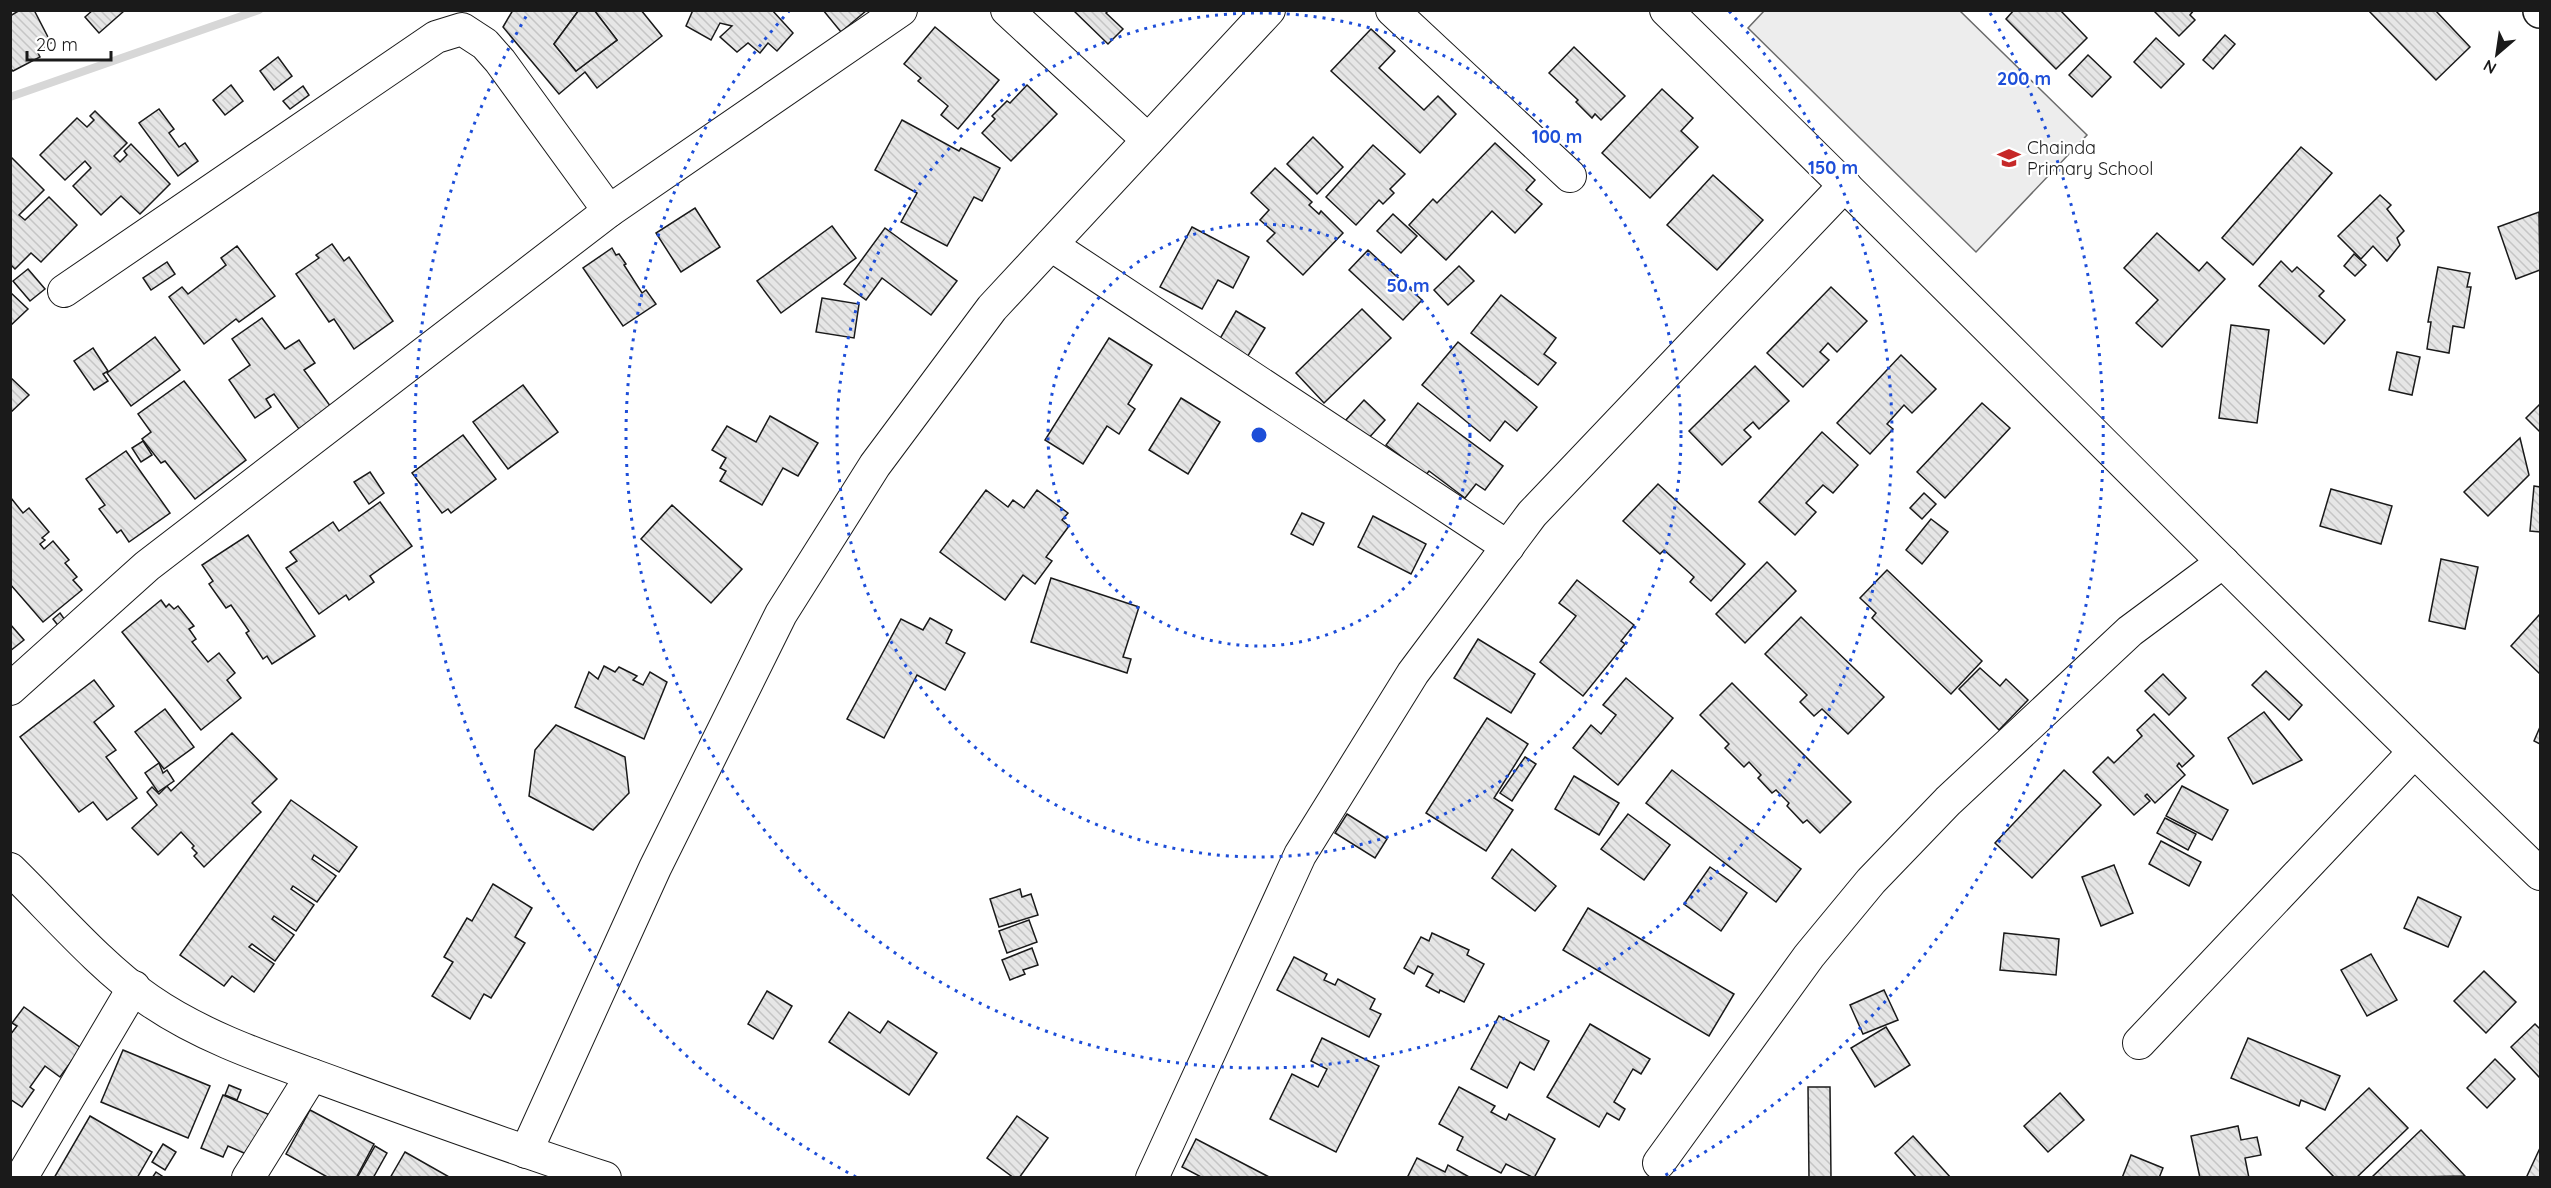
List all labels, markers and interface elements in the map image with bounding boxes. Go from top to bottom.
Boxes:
scale bar [27,24,111,62]
north arrow [2467,24,2527,84]
text: 20 m [36,33,78,56]
text: N [2480,56,2500,79]
text: 200 m [1997,67,2051,90]
text: 100 m [1532,125,1582,148]
place label: Chainda Primary School [2027,136,2153,180]
school or university icon: Chainda Primary School [1996,145,2022,171]
text: 150 m [1808,156,1858,179]
text: 50 m [1386,274,1430,297]
centre of rings [1249,425,1269,445]

